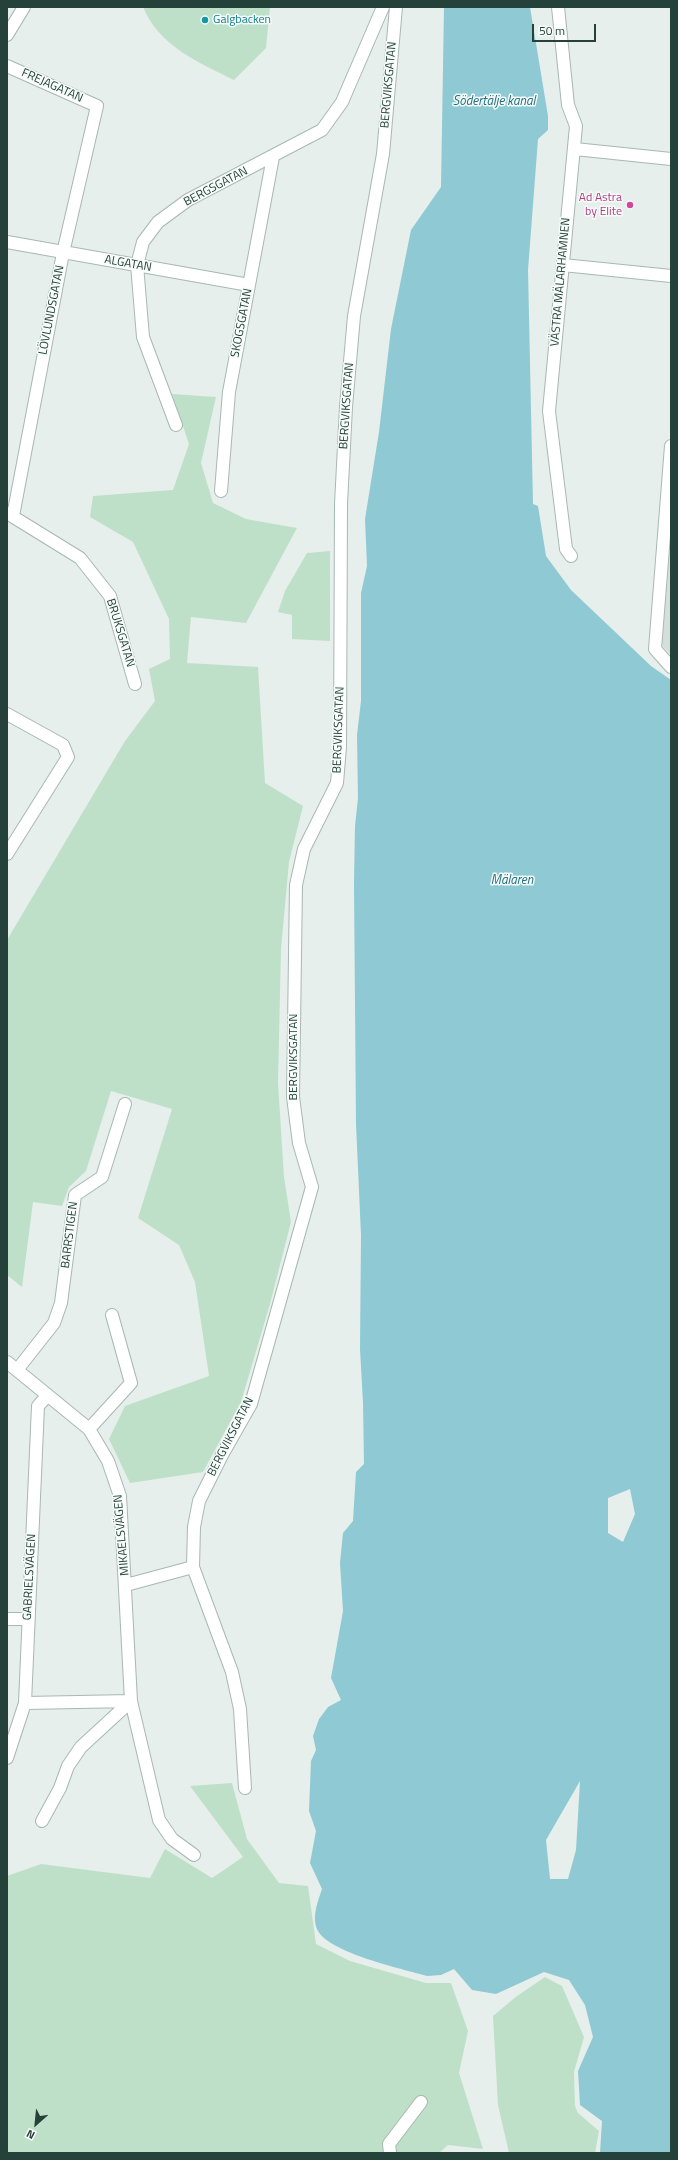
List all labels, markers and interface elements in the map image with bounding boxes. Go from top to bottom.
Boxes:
place label: Galgbacken [213,13,271,27]
marker: Galgbacken [200,15,210,25]
scale bar [534,16,598,42]
text: 50 m [539,21,565,40]
street label: BERGVIKSGATAN [378,41,400,129]
street label: FREJAGATAN [19,66,85,106]
water label: Södertälje kanal [453,94,535,110]
street label: BERGSGATAN [182,164,250,210]
place label: Ad Astra by Elite [579,191,622,219]
marker: Ad Astra by Elite [625,200,635,210]
street label: VÄSTRA MÄLARHAMNEN [548,217,574,347]
street label: ALGATAN [103,253,153,275]
street label: LÖVLUNDSGATAN [36,264,68,356]
street label: SKOGSGATAN [228,287,256,359]
street label: BERGVIKSGATAN [337,362,357,450]
street label: BRUKSGATAN [103,597,137,669]
street label: BERGVIKSGATAN [330,686,348,774]
water label: Mälaren [491,873,533,889]
street label: BERGVIKSGATAN [287,1014,301,1100]
street label: BARRSTIGEN [59,1201,81,1269]
street label: BERGVIKSGATAN [205,1395,257,1479]
street label: MIKAELSVÄGEN [111,1494,133,1576]
street label: GABRIELSVÄGEN [21,1533,39,1621]
north arrow [16,2104,56,2144]
text: N [24,2126,38,2144]

